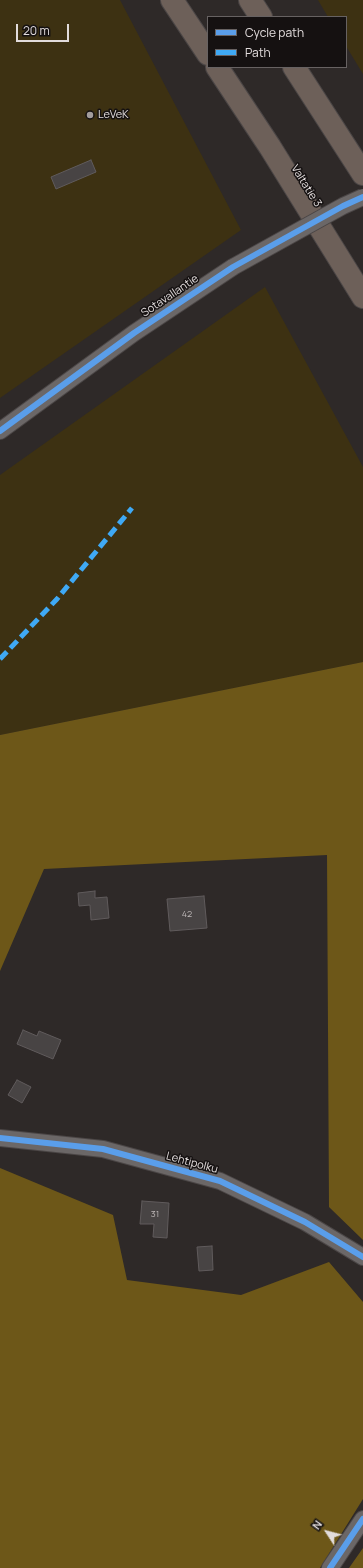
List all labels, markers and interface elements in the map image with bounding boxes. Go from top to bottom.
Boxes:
scale bar [18,16,71,42]
legend [207,16,347,68]
text: 20 m [23,22,50,39]
text: Cycle path [245,24,304,41]
text: Path [245,44,271,61]
place label: LeVeK [98,108,129,122]
marker: LeVeK [85,110,95,120]
street label: Valtatie 3 [288,163,324,209]
street label: Sotavallantie [139,272,201,320]
house number: 42 [182,909,192,919]
street label: Lehtipolku [165,1150,219,1176]
house number: 31 [151,1209,159,1219]
north arrow [307,1512,347,1552]
text: N [308,1517,325,1532]

